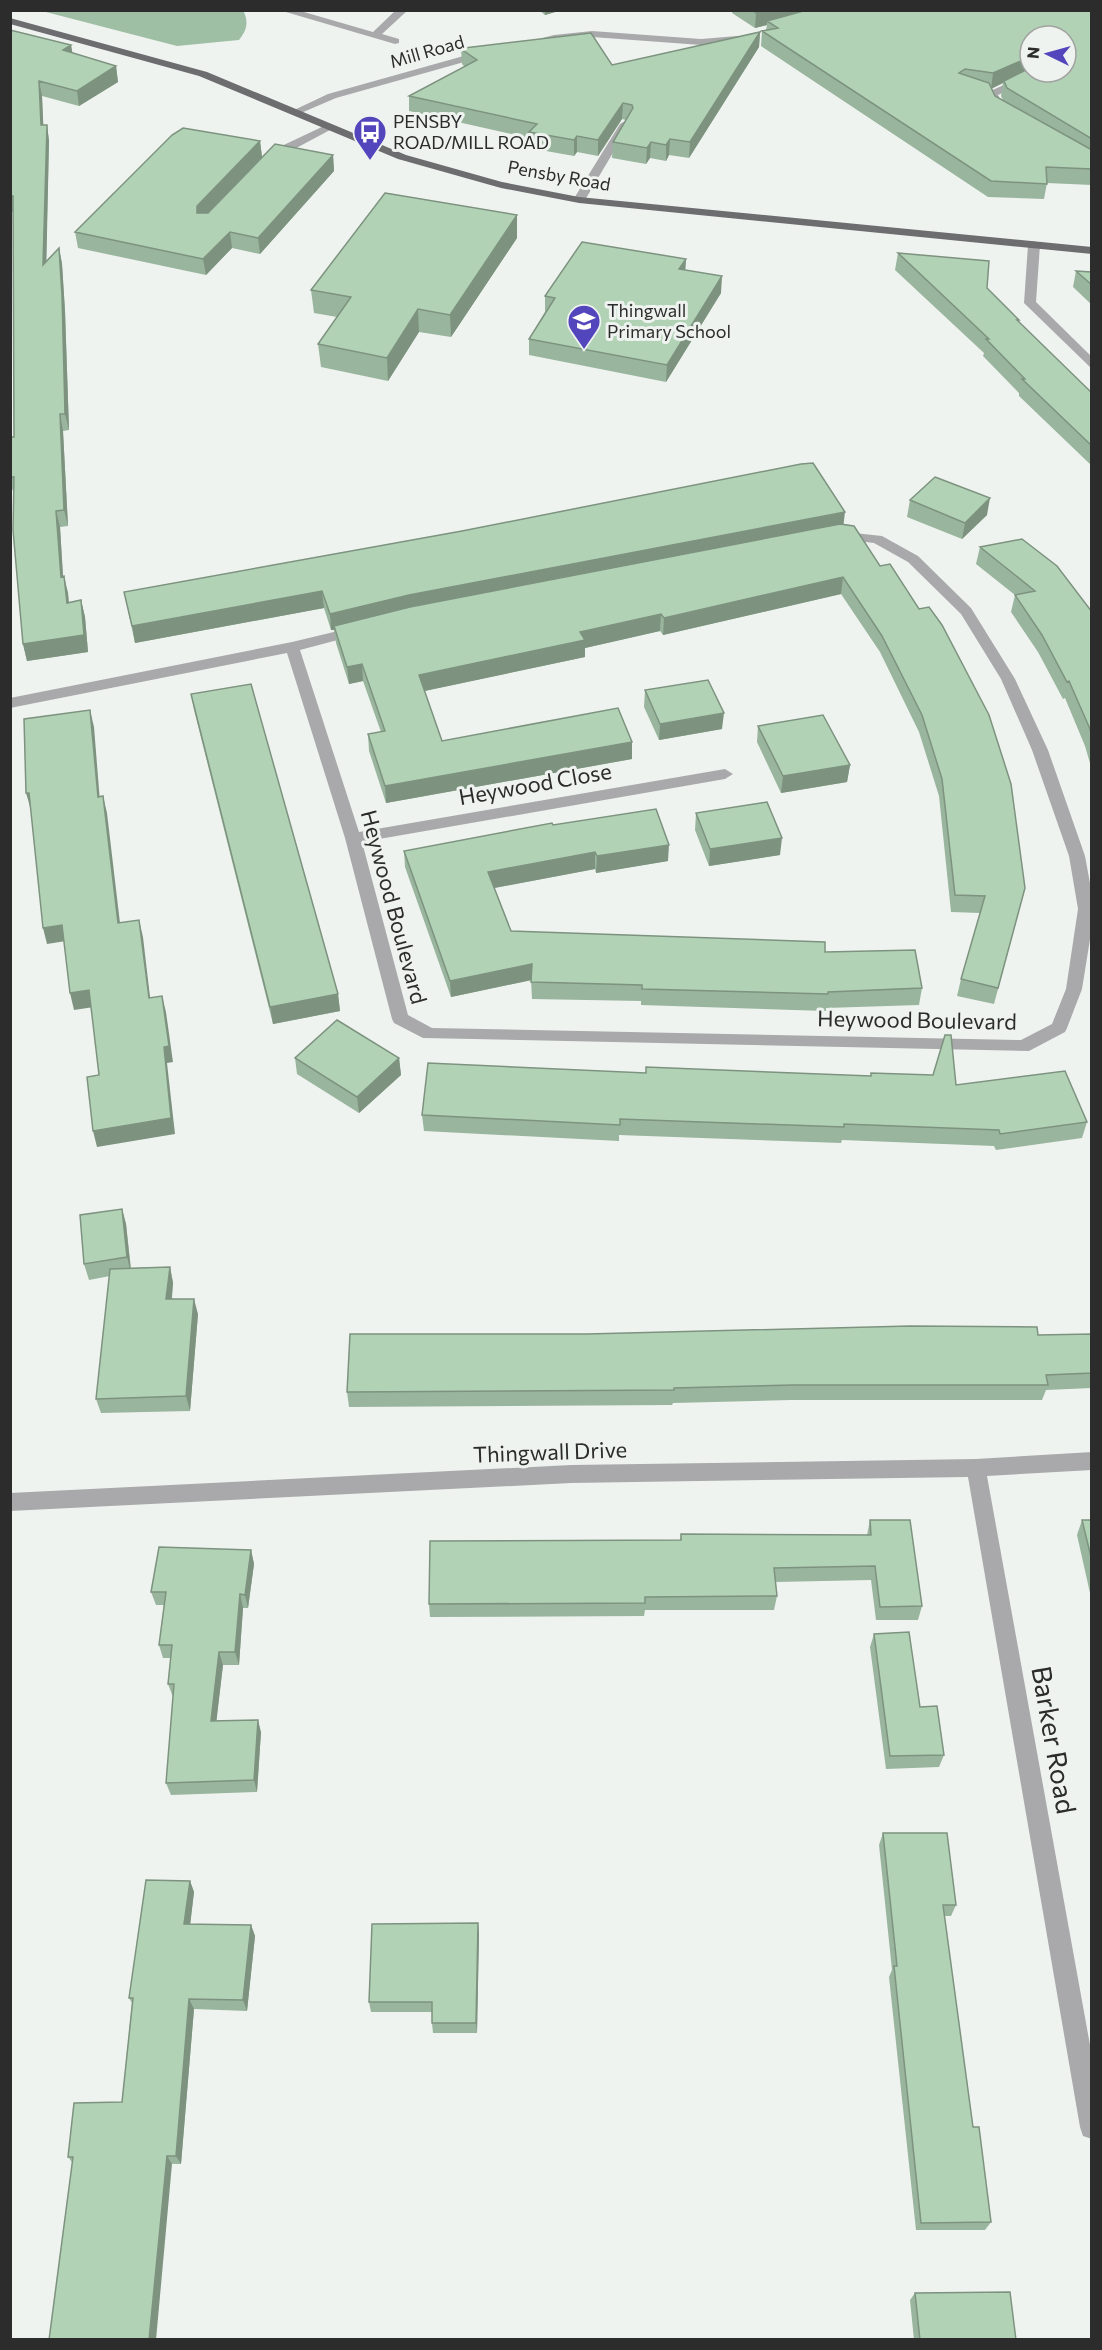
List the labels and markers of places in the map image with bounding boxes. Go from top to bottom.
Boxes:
place label: PENSBY ROAD/MILL ROAD [393,110,549,153]
bus stop icon: PENSBY ROAD/MILL ROAD [352,114,388,161]
place label: Thingwall Primary School [607,299,731,342]
school or university icon: Thingwall Primary School [566,303,602,350]

